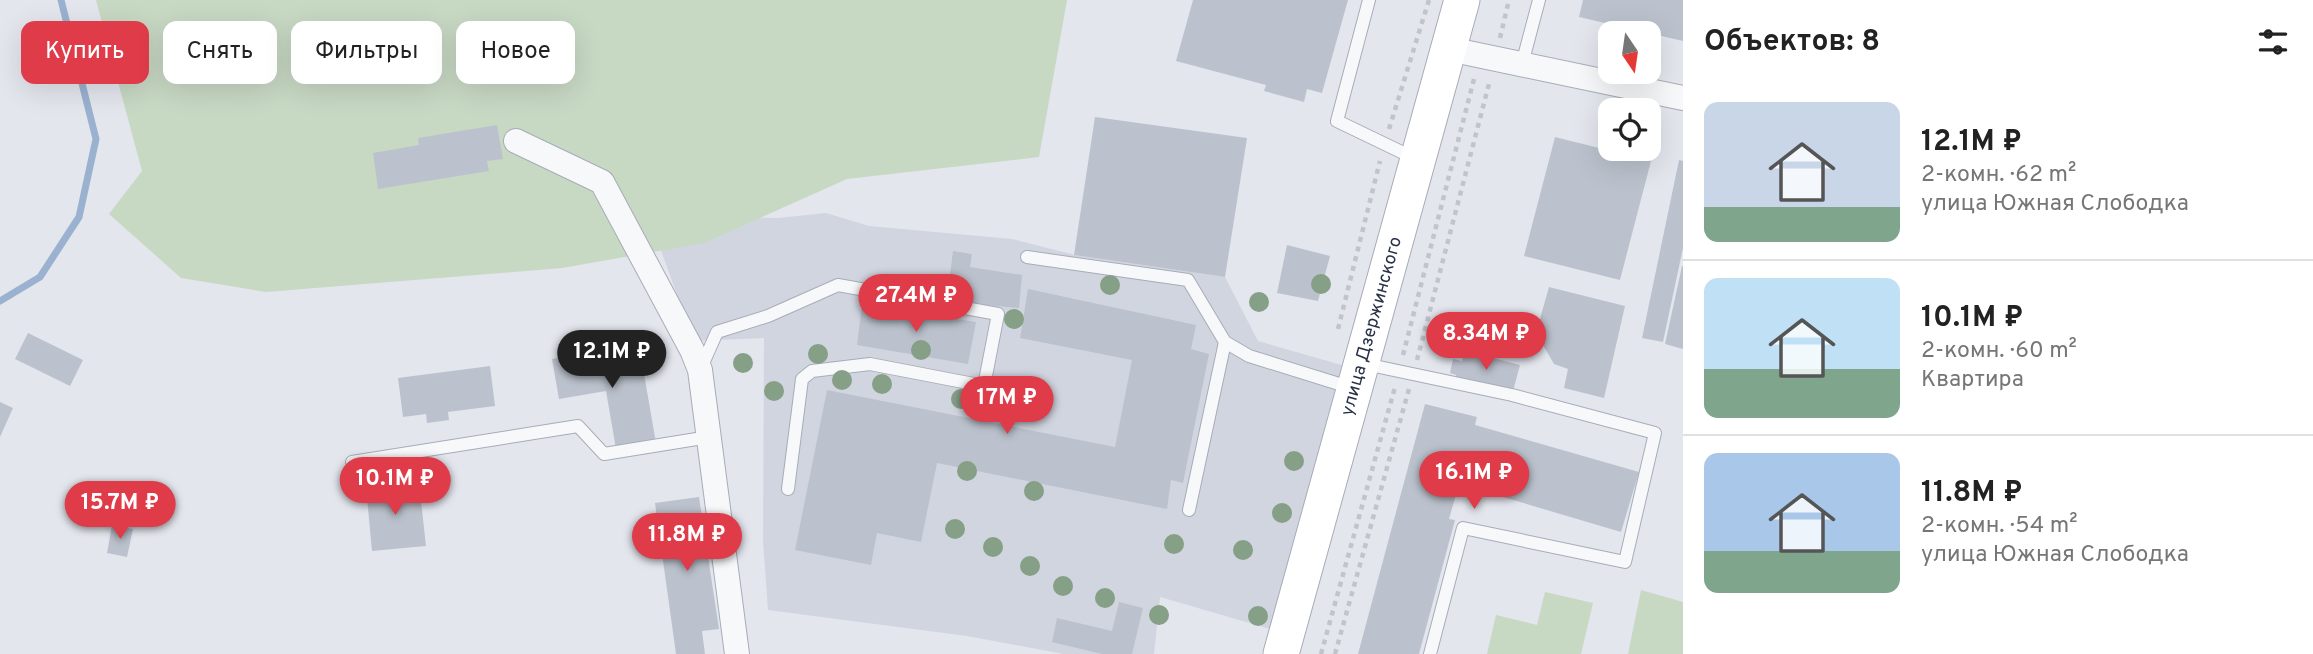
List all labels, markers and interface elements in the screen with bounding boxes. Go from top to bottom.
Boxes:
chip: Купить [21,21,149,84]
chip: Снять [163,21,277,84]
chip: Фильтры [291,21,442,84]
chip: Новое [456,21,575,84]
north arrow [1598,21,1661,84]
map controls [1598,21,1661,161]
icon: filters [2254,23,2292,61]
text: Объектов: 8 [1704,24,1880,61]
button: locate [1598,98,1661,161]
text: 12.1M ₽ [1921,124,2022,161]
icon: home [1760,130,1844,214]
text: 2-комн. · 62 m² [1921,161,2076,190]
text: улица Южная Слободка [1921,190,2189,219]
street label: улица Дзержинского [1336,234,1407,419]
pin: 27.4M ₽ [851,274,981,334]
text: 27.4M ₽ [874,282,958,311]
text: 10.1M ₽ [1921,300,2023,337]
icon: home [1760,306,1844,390]
pin: 8.34M ₽ [1421,312,1551,372]
text: 8.34M ₽ [1442,320,1530,349]
pin: 12.1M ₽ [547,330,677,390]
text: 2-комн. · 60 m² [1921,337,2077,366]
text: 12.1M ₽ [573,338,651,367]
text: Квартира [1921,366,2024,395]
pin: 17M ₽ [958,376,1056,436]
text: 17M ₽ [977,384,1037,413]
pin: 16.1M ₽ [1409,452,1539,511]
pin: 10.1M ₽ [330,458,460,517]
text: 16.1M ₽ [1435,459,1513,488]
text: 10.1M ₽ [356,465,434,494]
text: 11.8M ₽ [1921,475,2023,512]
icon: home [1760,481,1844,565]
pin: 15.7M ₽ [55,482,185,541]
text: 15.7M ₽ [81,489,159,518]
text: 2-комн. · 54 m² [1921,512,2077,541]
pin: 11.8M ₽ [622,514,752,573]
text: 11.8M ₽ [648,521,726,550]
text: улица Южная Слободка [1921,541,2189,570]

